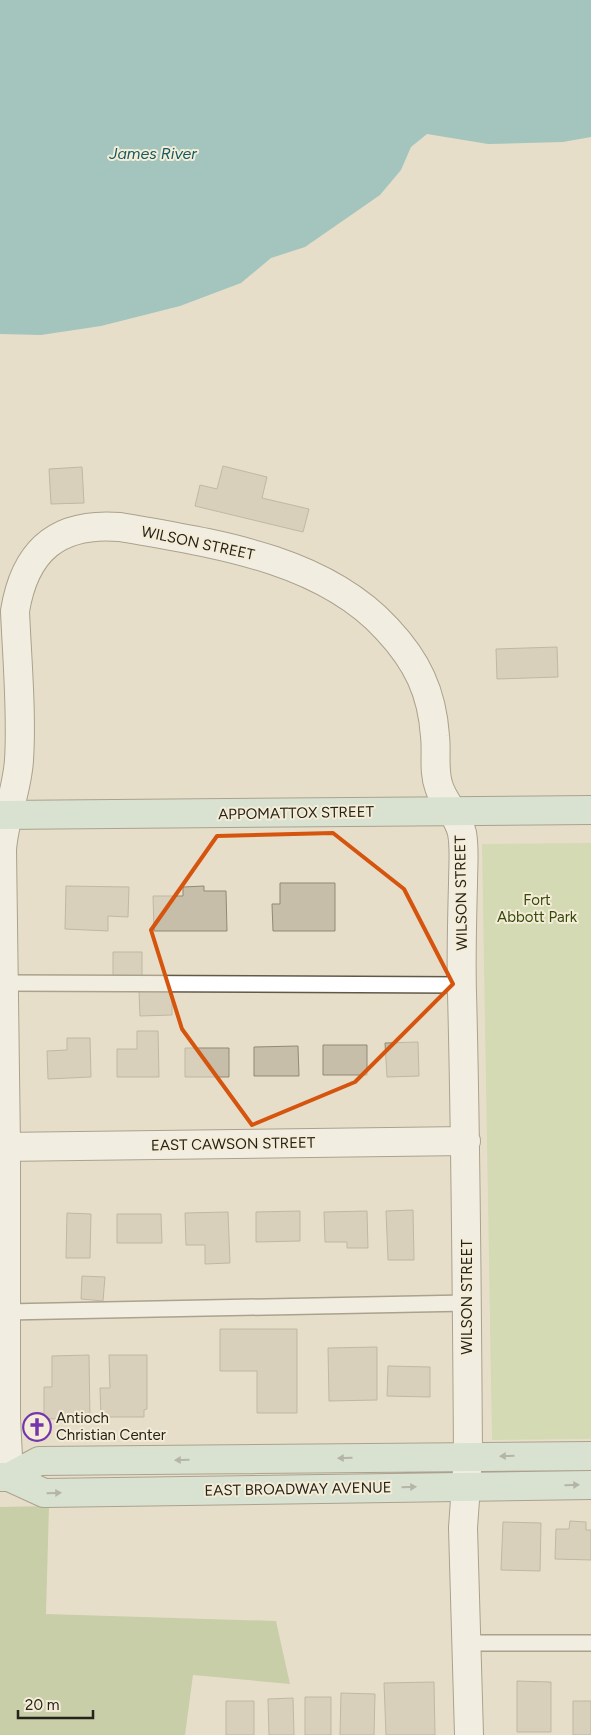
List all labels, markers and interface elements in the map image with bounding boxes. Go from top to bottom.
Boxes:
water label: James River [108,144,197,163]
street label: WILSON STREET [140,522,257,564]
street label: APPOMATTOX STREET [218,803,375,823]
street label: WILSON STREET [451,834,471,951]
park label: Fort Abbott Park [497,891,578,926]
street label: EAST CAWSON STREET [151,1134,316,1154]
street label: WILSON STREET [458,1239,476,1355]
place label: Antioch Christian Center [56,1409,166,1444]
church icon: Antioch Christian Center [22,1412,52,1442]
one-way arrow [499,1452,515,1460]
one-way arrow [337,1454,353,1462]
one-way arrow [174,1456,190,1464]
street label: EAST BROADWAY AVENUE [204,1478,392,1500]
one-way arrow [564,1481,580,1489]
one-way arrow [402,1483,418,1491]
one-way arrow [47,1489,63,1497]
scale bar [18,1688,92,1720]
text: 20 m [25,1696,59,1714]

